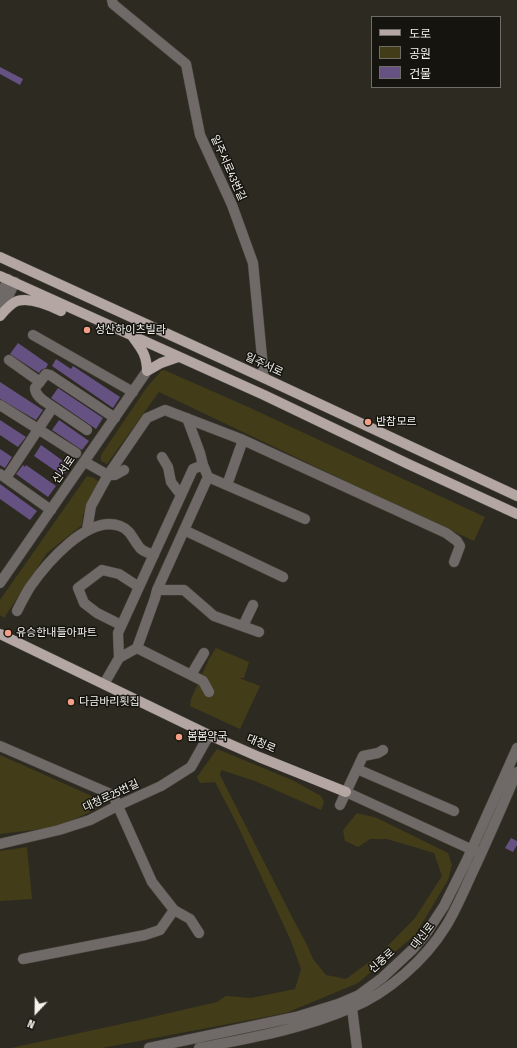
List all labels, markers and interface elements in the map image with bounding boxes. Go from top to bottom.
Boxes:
legend [371,16,501,88]
text: 도로 [409,27,431,41]
text: 공원 [409,47,431,61]
text: 건물 [409,67,431,81]
street label: 일주서로43번길 [208,133,248,203]
place label: 성산하이츠빌라 [95,323,166,337]
marker: 성산하이츠빌라 [82,325,92,335]
street label: 일주서로 [243,350,285,380]
place label: 반참모르 [376,415,416,429]
marker: 반참모르 [363,417,373,427]
street label: 신서로 [50,454,78,486]
place label: 유승한내들아파트 [16,626,97,640]
marker: 유승한내들아파트 [3,628,13,638]
place label: 다금바리횟집 [79,695,140,709]
marker: 다금바리횟집 [66,697,76,707]
place label: 봄봄약국 [187,730,227,744]
marker: 봄봄약국 [174,732,184,742]
street label: 대청로 [244,732,278,756]
street label: 대청로25번길 [81,777,141,815]
street label: 대신로 [408,920,438,952]
street label: 신중로 [366,946,398,976]
north arrow [16,992,56,1032]
text: N [26,1016,37,1031]

